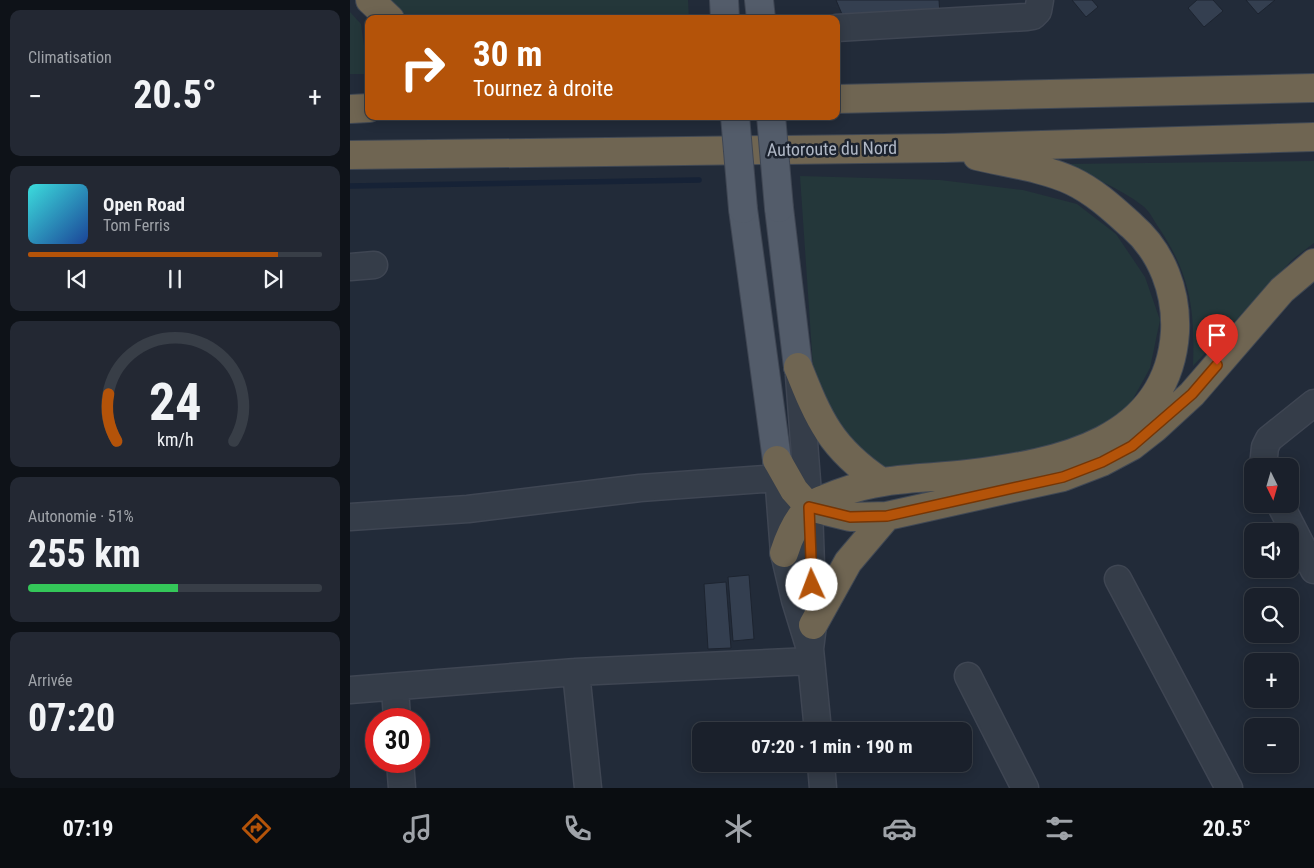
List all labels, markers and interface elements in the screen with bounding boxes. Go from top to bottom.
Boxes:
text: 30 m [473,34,542,75]
icon: right [390,35,455,100]
text: Climatisation [28,48,112,67]
text: 20.5° [133,73,217,117]
text: Tournez à droite [473,76,613,101]
text: − [28,80,42,113]
text: + [308,80,322,113]
street label: Autoroute du Nord [767,137,897,160]
text: Open Road [103,193,185,216]
text: Tom Ferris [103,216,170,235]
icon: previous [63,265,91,293]
icon: pause [161,265,189,293]
icon: next [259,265,287,293]
pin [1196,314,1238,365]
icon: arrive [1203,321,1231,349]
text: 24 [149,372,201,433]
text: km/h [157,429,193,450]
north arrow [1244,458,1299,512]
map controls [1244,458,1299,773]
text: Autonomie · 51% [28,507,134,526]
button: sound [1244,523,1299,578]
text: 255 km [28,532,141,576]
position arrow [785,558,837,610]
button: search [1244,588,1299,643]
button: + [1244,653,1299,708]
text: Arrivée [28,671,72,690]
text: 07:20 [28,696,115,740]
speed limit sign: 30 [365,708,430,773]
button: − [1244,718,1299,773]
text: 07:20 · 1 min · 190 m [751,735,913,758]
icon: directions [239,811,274,846]
icon: music [400,811,435,846]
icon: phone [560,811,595,846]
icon: climate [721,811,756,846]
icon: car [882,811,917,846]
icon: filters [1042,811,1077,846]
text: 07:19 [63,816,113,841]
text: 20.5° [1203,816,1251,841]

